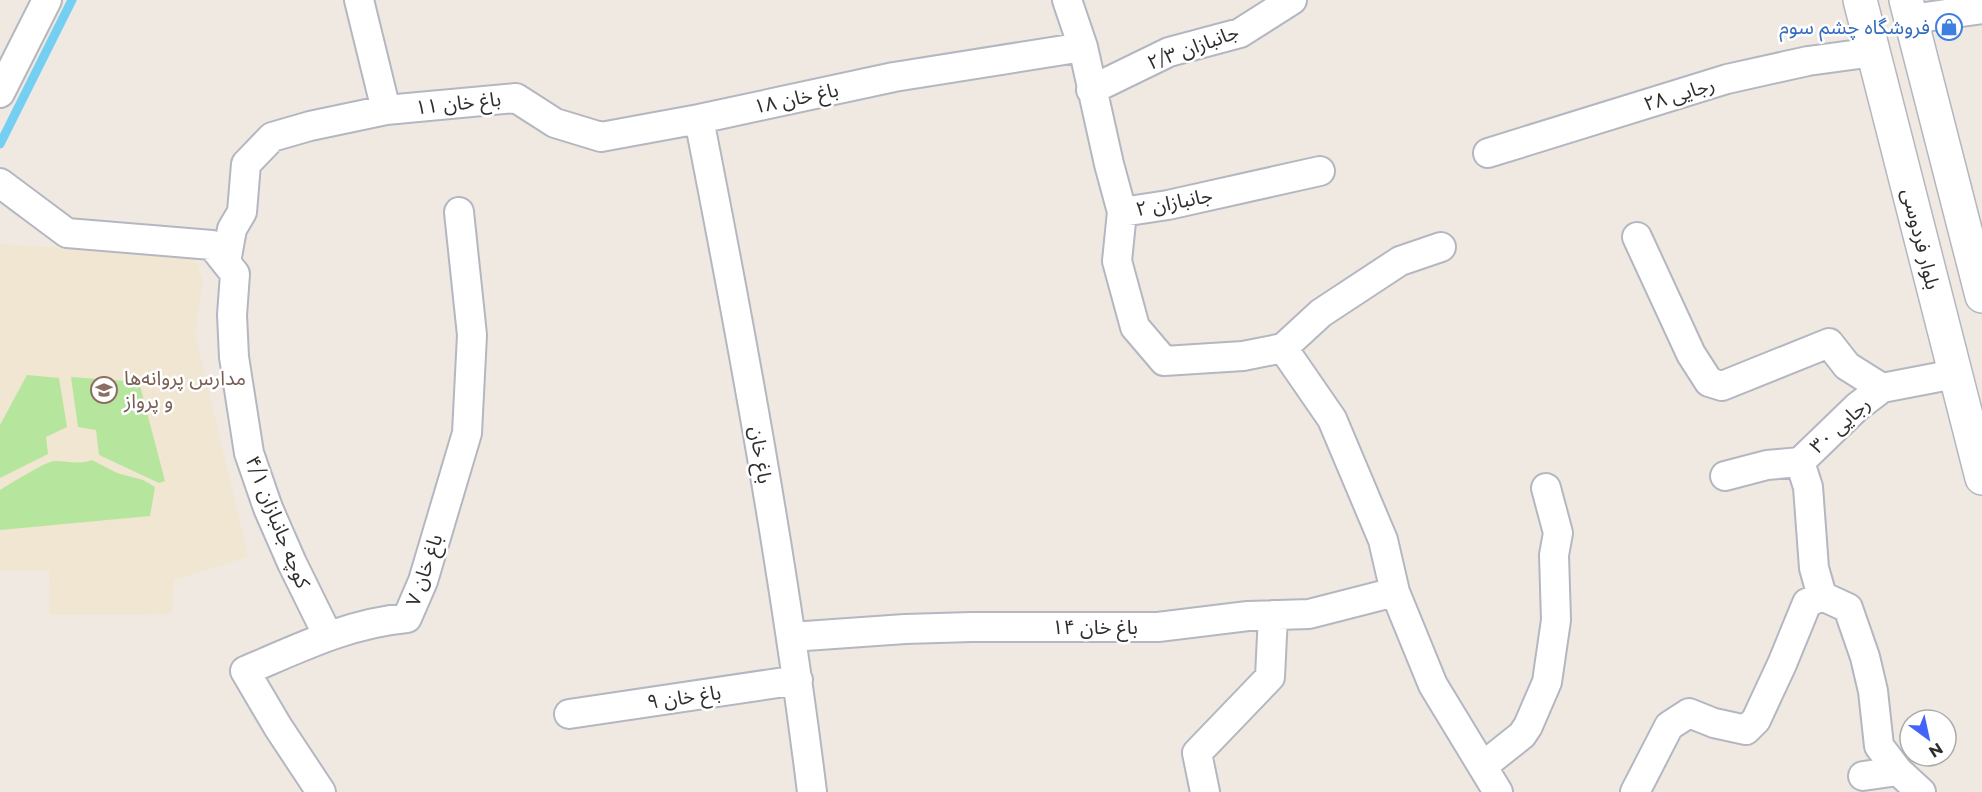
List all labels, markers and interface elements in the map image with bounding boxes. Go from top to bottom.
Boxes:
shop icon: فروشگاه چشم سوم [1934,12,1964,42]
place label: فروشگاه چشم سوم [1779,15,1930,42]
street label: جانبازان ۲/۳ [1144,19,1242,75]
street label: رجایی ۲۸ [1641,72,1717,116]
street label: باغ خان ۱۸ [751,77,841,122]
street label: باغ خان ۱۱ [414,87,502,122]
street label: جانبازان ۲ [1134,183,1214,221]
street label: بلوار فردوسی [1897,186,1945,292]
place label: مدارس پروانه‌ها و پرواز [123,366,246,414]
school or university icon: مدارس پروانه‌ها و پرواز [89,375,119,405]
street label: رجایی ۳۰ [1805,392,1875,458]
street label: باغ خان [742,425,777,486]
street label: کوچه جانبازان ۴/۱ [240,453,316,593]
street label: باغ خان ۷ [401,531,450,610]
street label: باغ خان ۱۴ [1052,615,1138,642]
street label: باغ خان ۹ [645,680,723,717]
north arrow [1898,708,1958,768]
text: N [1925,739,1946,762]

